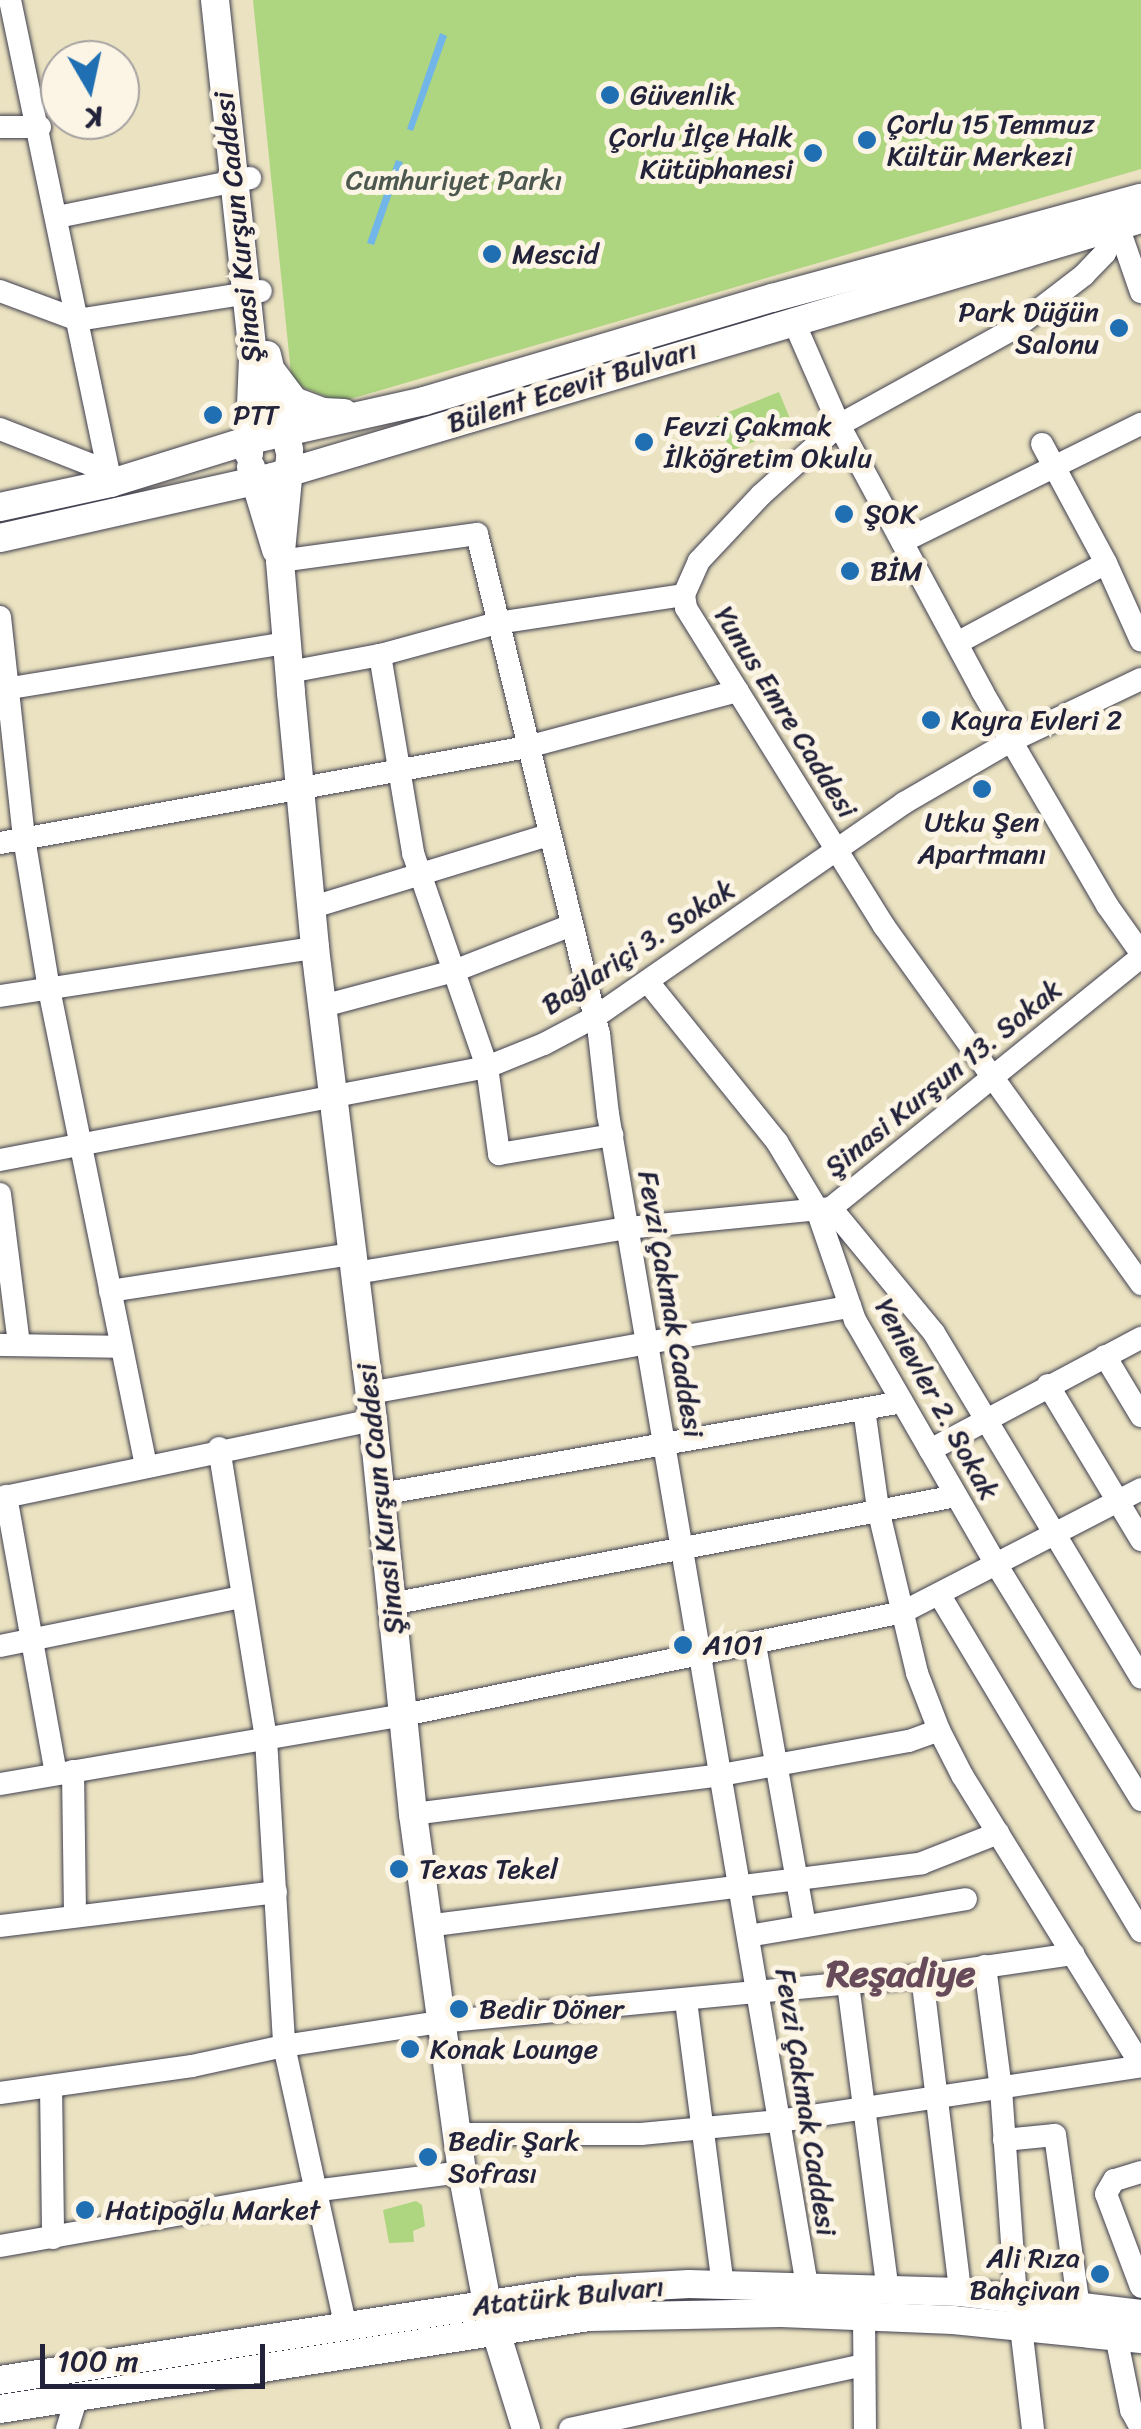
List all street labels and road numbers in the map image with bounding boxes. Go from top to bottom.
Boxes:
street label: Şinasi Kurşun Caddesi [207,91,269,363]
street label: Bülent Ecevit Bulvarı [443,332,701,440]
street label: Yunus Emre Caddesi [707,600,865,824]
street label: Bağlariçi 3. Sokak [535,872,741,1022]
street label: Şinasi Kurşun 13. Sokak [818,972,1068,1184]
street label: Fevzi Çakmak Caddesi [631,1168,711,1440]
street label: Yenievler 2. Sokak [868,1293,1006,1505]
street label: Şinasi Kurşun Caddesi [349,1363,411,1635]
street label: Fevzi Çakmak Caddesi [768,1966,844,2238]
street label: Atatürk Bulvarı [471,2269,665,2323]

